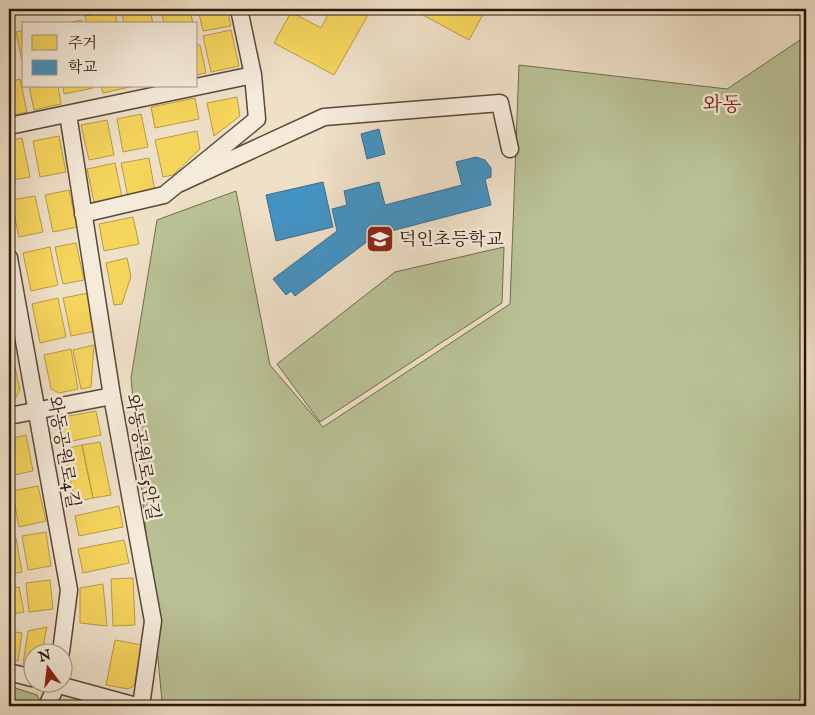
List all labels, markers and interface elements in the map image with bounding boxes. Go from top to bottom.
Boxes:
legend [22,22,198,88]
text: 주거 [68,34,97,53]
text: 학교 [68,58,97,77]
district label: 와동 [703,93,741,118]
school or university icon: 덕인초등학교 [365,224,395,254]
place label: 덕인초등학교 [399,229,504,252]
street label: 와동공원로5안길 [119,392,164,522]
street label: 와동공원로4길 [41,395,84,510]
north arrow [22,642,72,692]
text: N [36,646,53,667]

